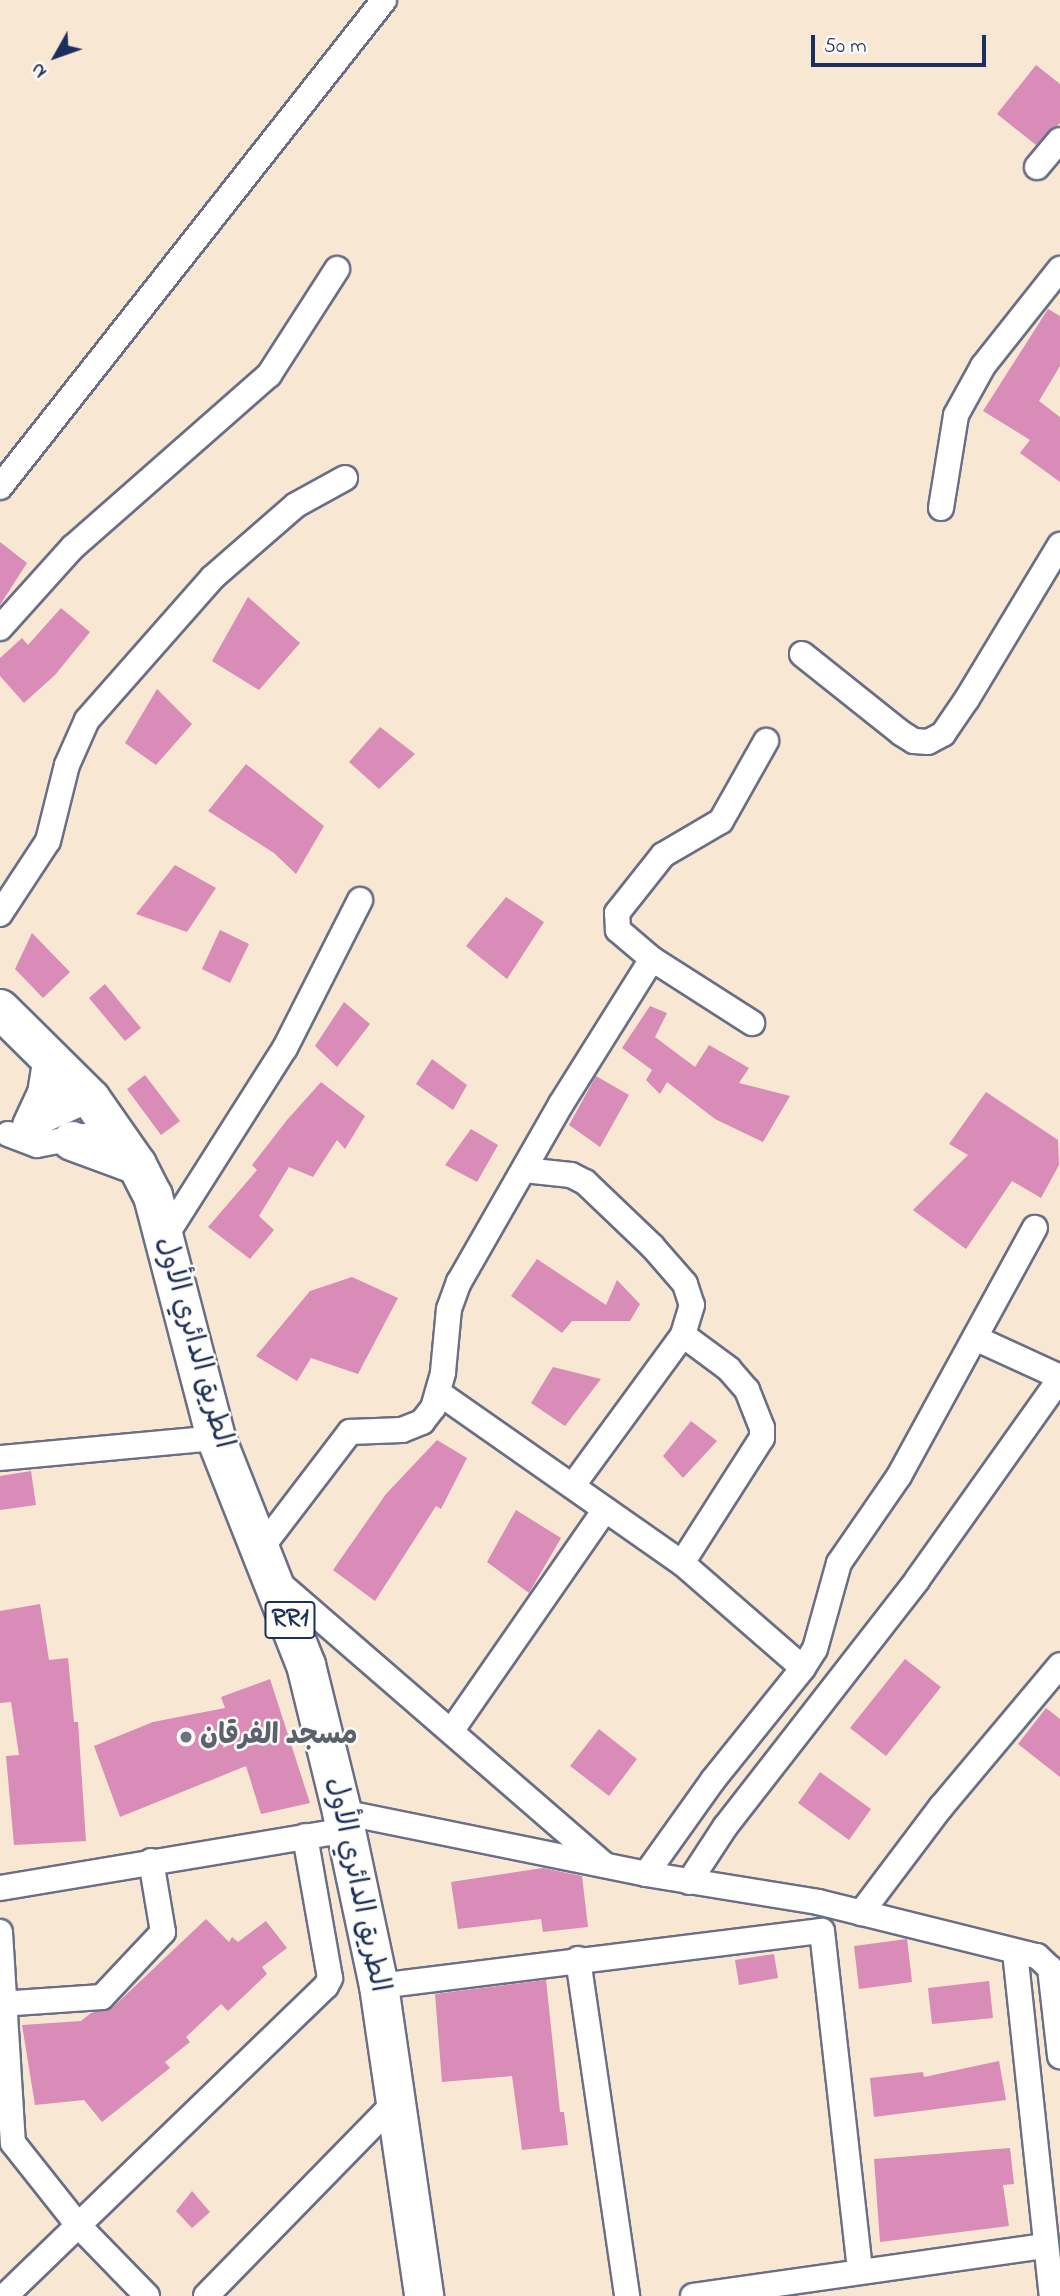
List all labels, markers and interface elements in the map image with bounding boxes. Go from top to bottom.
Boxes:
north arrow [21,21,91,91]
scale bar [815,21,990,65]
text: 50 m [824,32,867,62]
text: N [25,56,54,83]
street label: الطريق الدائري الأول [147,1233,239,1453]
road number: RR1 [264,1597,316,1642]
place label: مسجد الفرقان [200,1720,357,1754]
marker: مسجد الفرقان [178,1729,194,1745]
street label: الطريق الدائري الأول [317,1775,395,1995]

